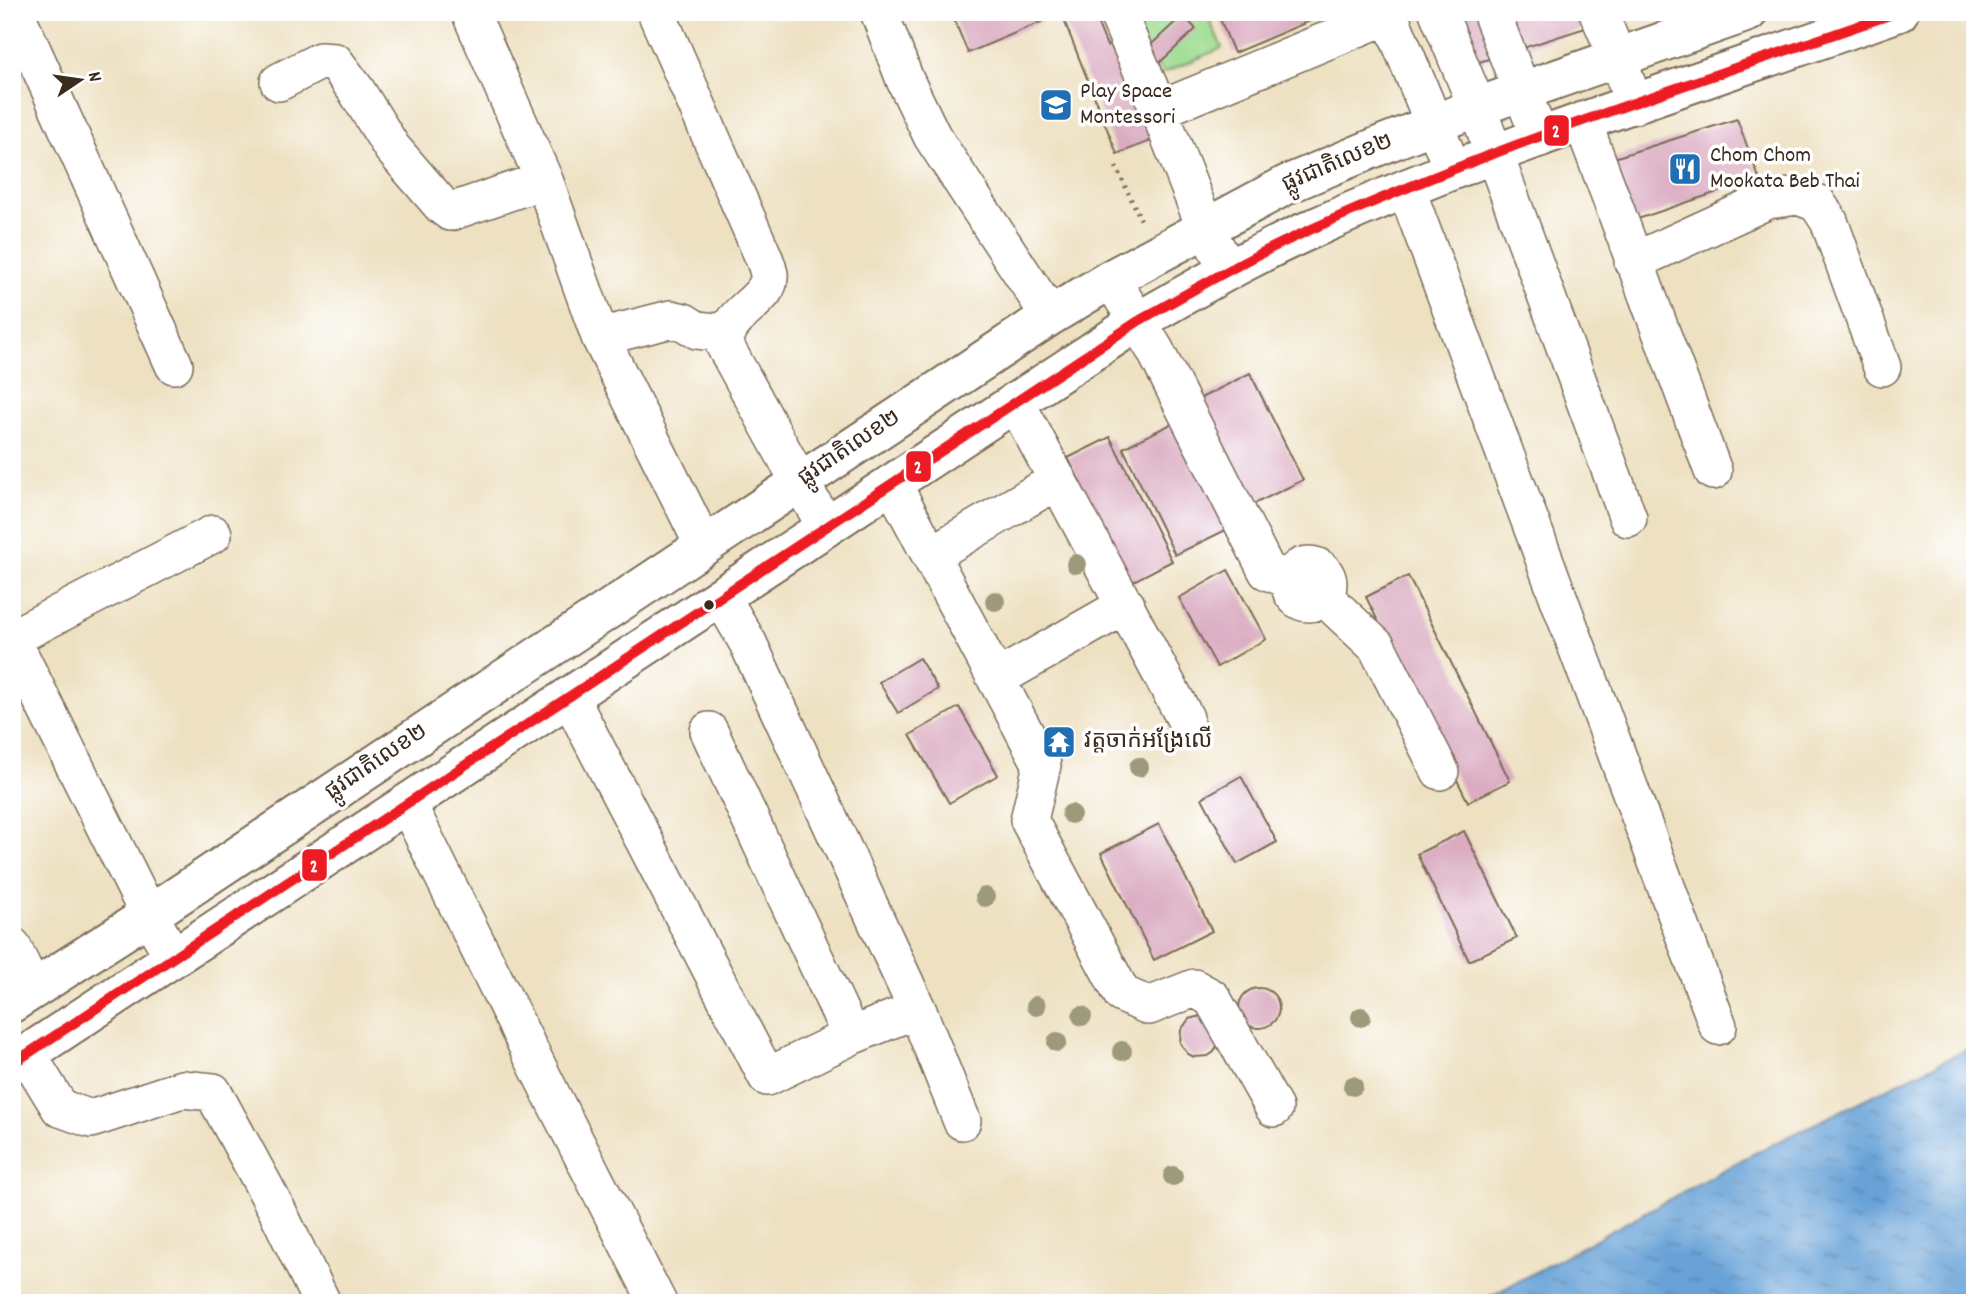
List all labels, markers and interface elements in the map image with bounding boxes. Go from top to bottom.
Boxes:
north arrow [46,46,116,116]
text: N [79,69,107,85]
place label: Play Space Montessori [1080,76,1175,135]
school or university icon: Play Space Montessori [1037,86,1075,124]
line badge: 2 [1543,114,1570,147]
text: 2 [1552,120,1560,147]
street label: ផ្លូវជាតិលេខ២ [1277,126,1399,204]
place label: Chom Chom Mookata Beb Thai [1710,140,1860,199]
restaurant icon: Chom Chom Mookata Beb Thai [1666,150,1704,188]
street label: ផ្លូវជាតិលេខ២ [792,402,909,497]
line badge: 2 [905,450,932,483]
text: 2 [914,456,922,483]
unlabelled marker [702,598,716,612]
street label: ផ្លូវជាតិលេខ២ [319,716,436,811]
temple icon: វត្តចាក់អង្រែលើ [1040,723,1078,761]
place label: វត្តចាក់អង្រែលើ [1084,725,1212,759]
line badge: 2 [301,848,328,882]
text: 2 [310,855,318,882]

